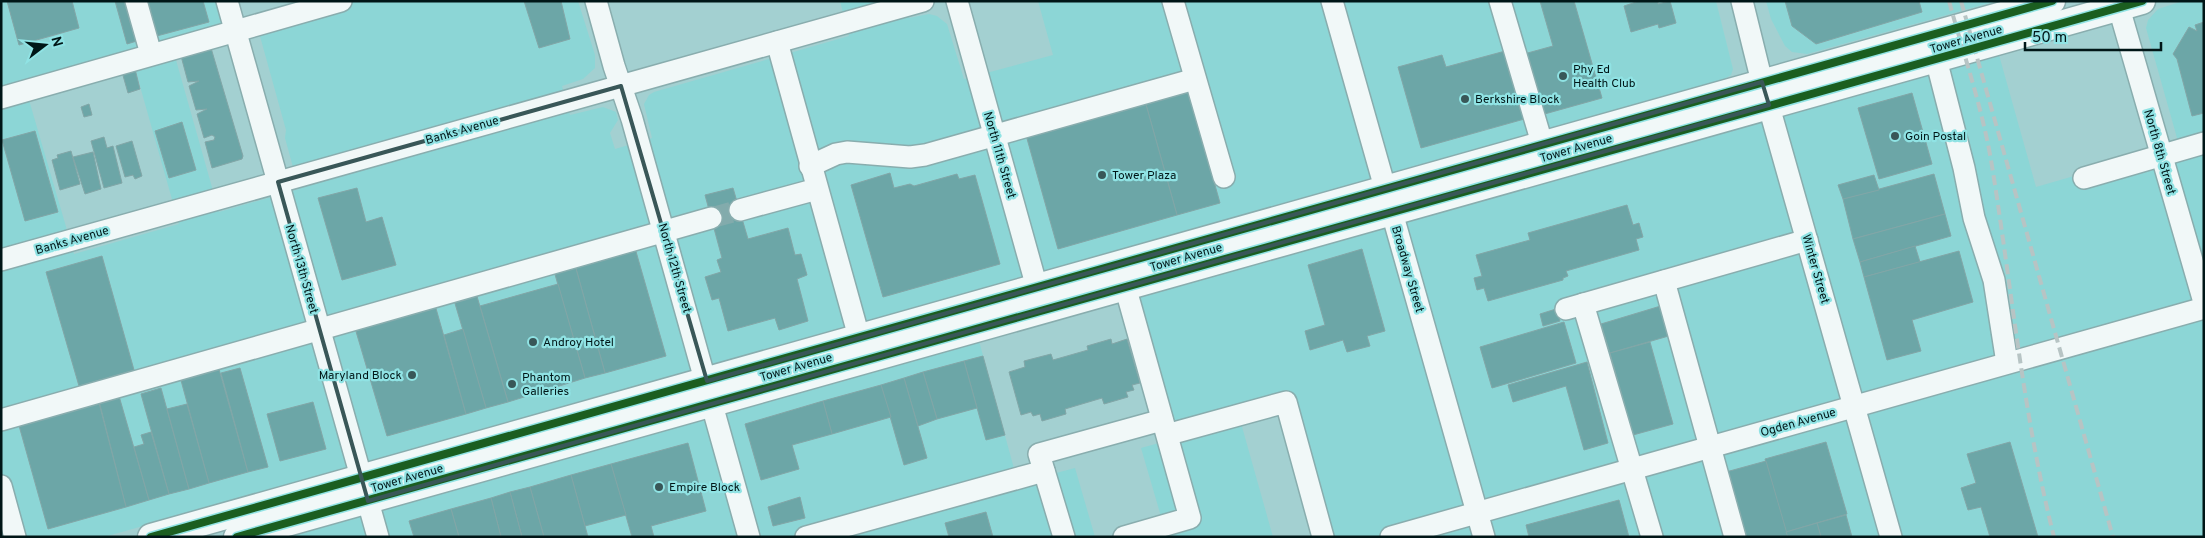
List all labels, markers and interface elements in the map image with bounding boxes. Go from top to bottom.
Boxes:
north arrow [20,20,70,70]
scale bar [2025,20,2161,52]
street label: Tower Avenue [1928,22,2004,58]
text: 50 m [2032,29,2067,48]
text: N [46,35,66,49]
place label: Phy Ed Health Club [1573,62,1636,92]
marker: Phy Ed Health Club [1557,70,1569,82]
place label: Berkshire Block [1475,92,1560,108]
marker: Berkshire Block [1459,93,1471,105]
street label: North 8th Street [2139,108,2179,197]
street label: North 11th Street [979,110,1019,201]
street label: Banks Avenue [424,113,501,149]
place label: Goin Postal [1905,129,1966,145]
marker: Goin Postal [1889,130,1901,142]
street label: Tower Avenue [1538,131,1614,167]
place label: Tower Plaza [1112,168,1176,184]
marker: Tower Plaza [1096,169,1108,181]
street label: North 12th Street [654,222,694,315]
street label: Banks Avenue [34,223,111,259]
street label: North 13th Street [281,223,321,316]
street label: Broadway Street [1387,224,1427,314]
street label: Winter Street [1798,233,1833,306]
street label: Tower Avenue [1148,240,1224,276]
place label: Androy Hotel [543,335,614,351]
marker: Androy Hotel [527,336,539,348]
street label: Tower Avenue [758,350,834,386]
place label: Maryland Block [319,368,402,384]
marker: Maryland Block [406,369,418,381]
place label: Phantom Galleries [522,370,571,400]
marker: Phantom Galleries [506,378,518,390]
street label: Ogden Avenue [1759,405,1838,441]
street label: Tower Avenue [369,461,445,497]
place label: Empire Block [669,480,740,496]
marker: Empire Block [653,481,665,493]

